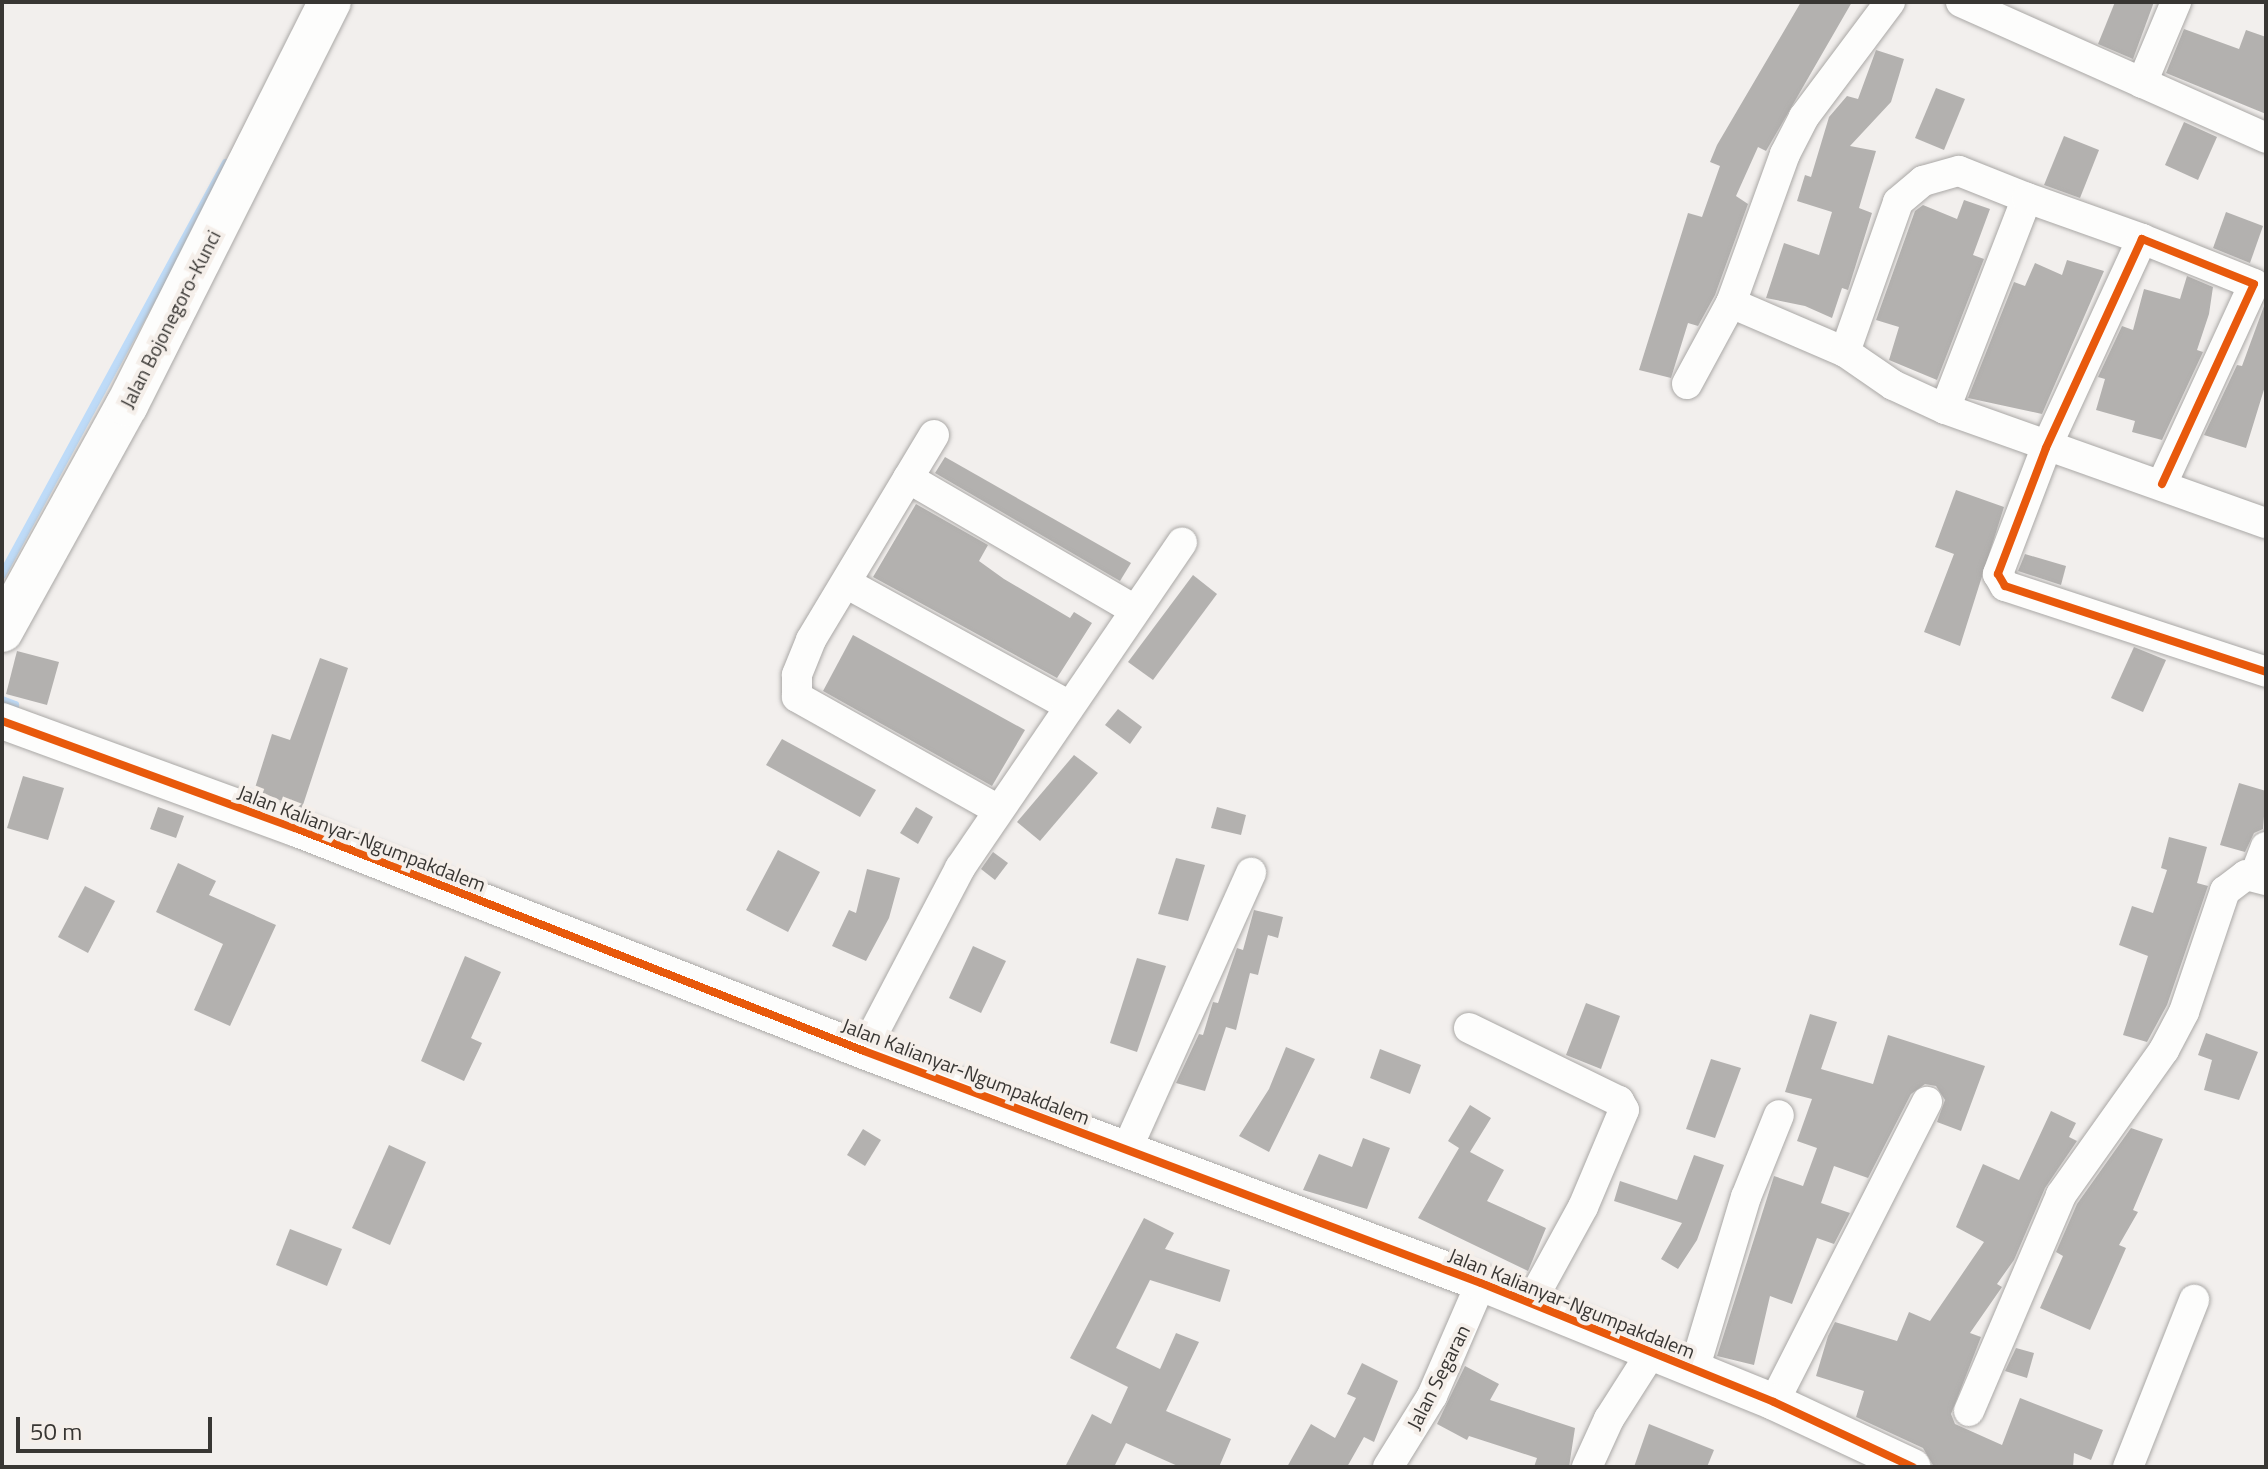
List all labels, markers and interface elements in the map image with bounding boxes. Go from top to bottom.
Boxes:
street label: Jalan Bojonegoro-Kunci [115,226,225,412]
street label: Jalan Kalianyar-Ngumpakdalem [235,780,489,896]
street label: Jalan Kalianyar-Ngumpakdalem [839,1013,1093,1129]
street label: Jalan Kalianyar-Ngumpakdalem [1445,1242,1699,1364]
street label: Jalan Segaran [1401,1321,1475,1433]
scale bar [20,1401,216,1451]
text: 50 m [30,1413,82,1449]

